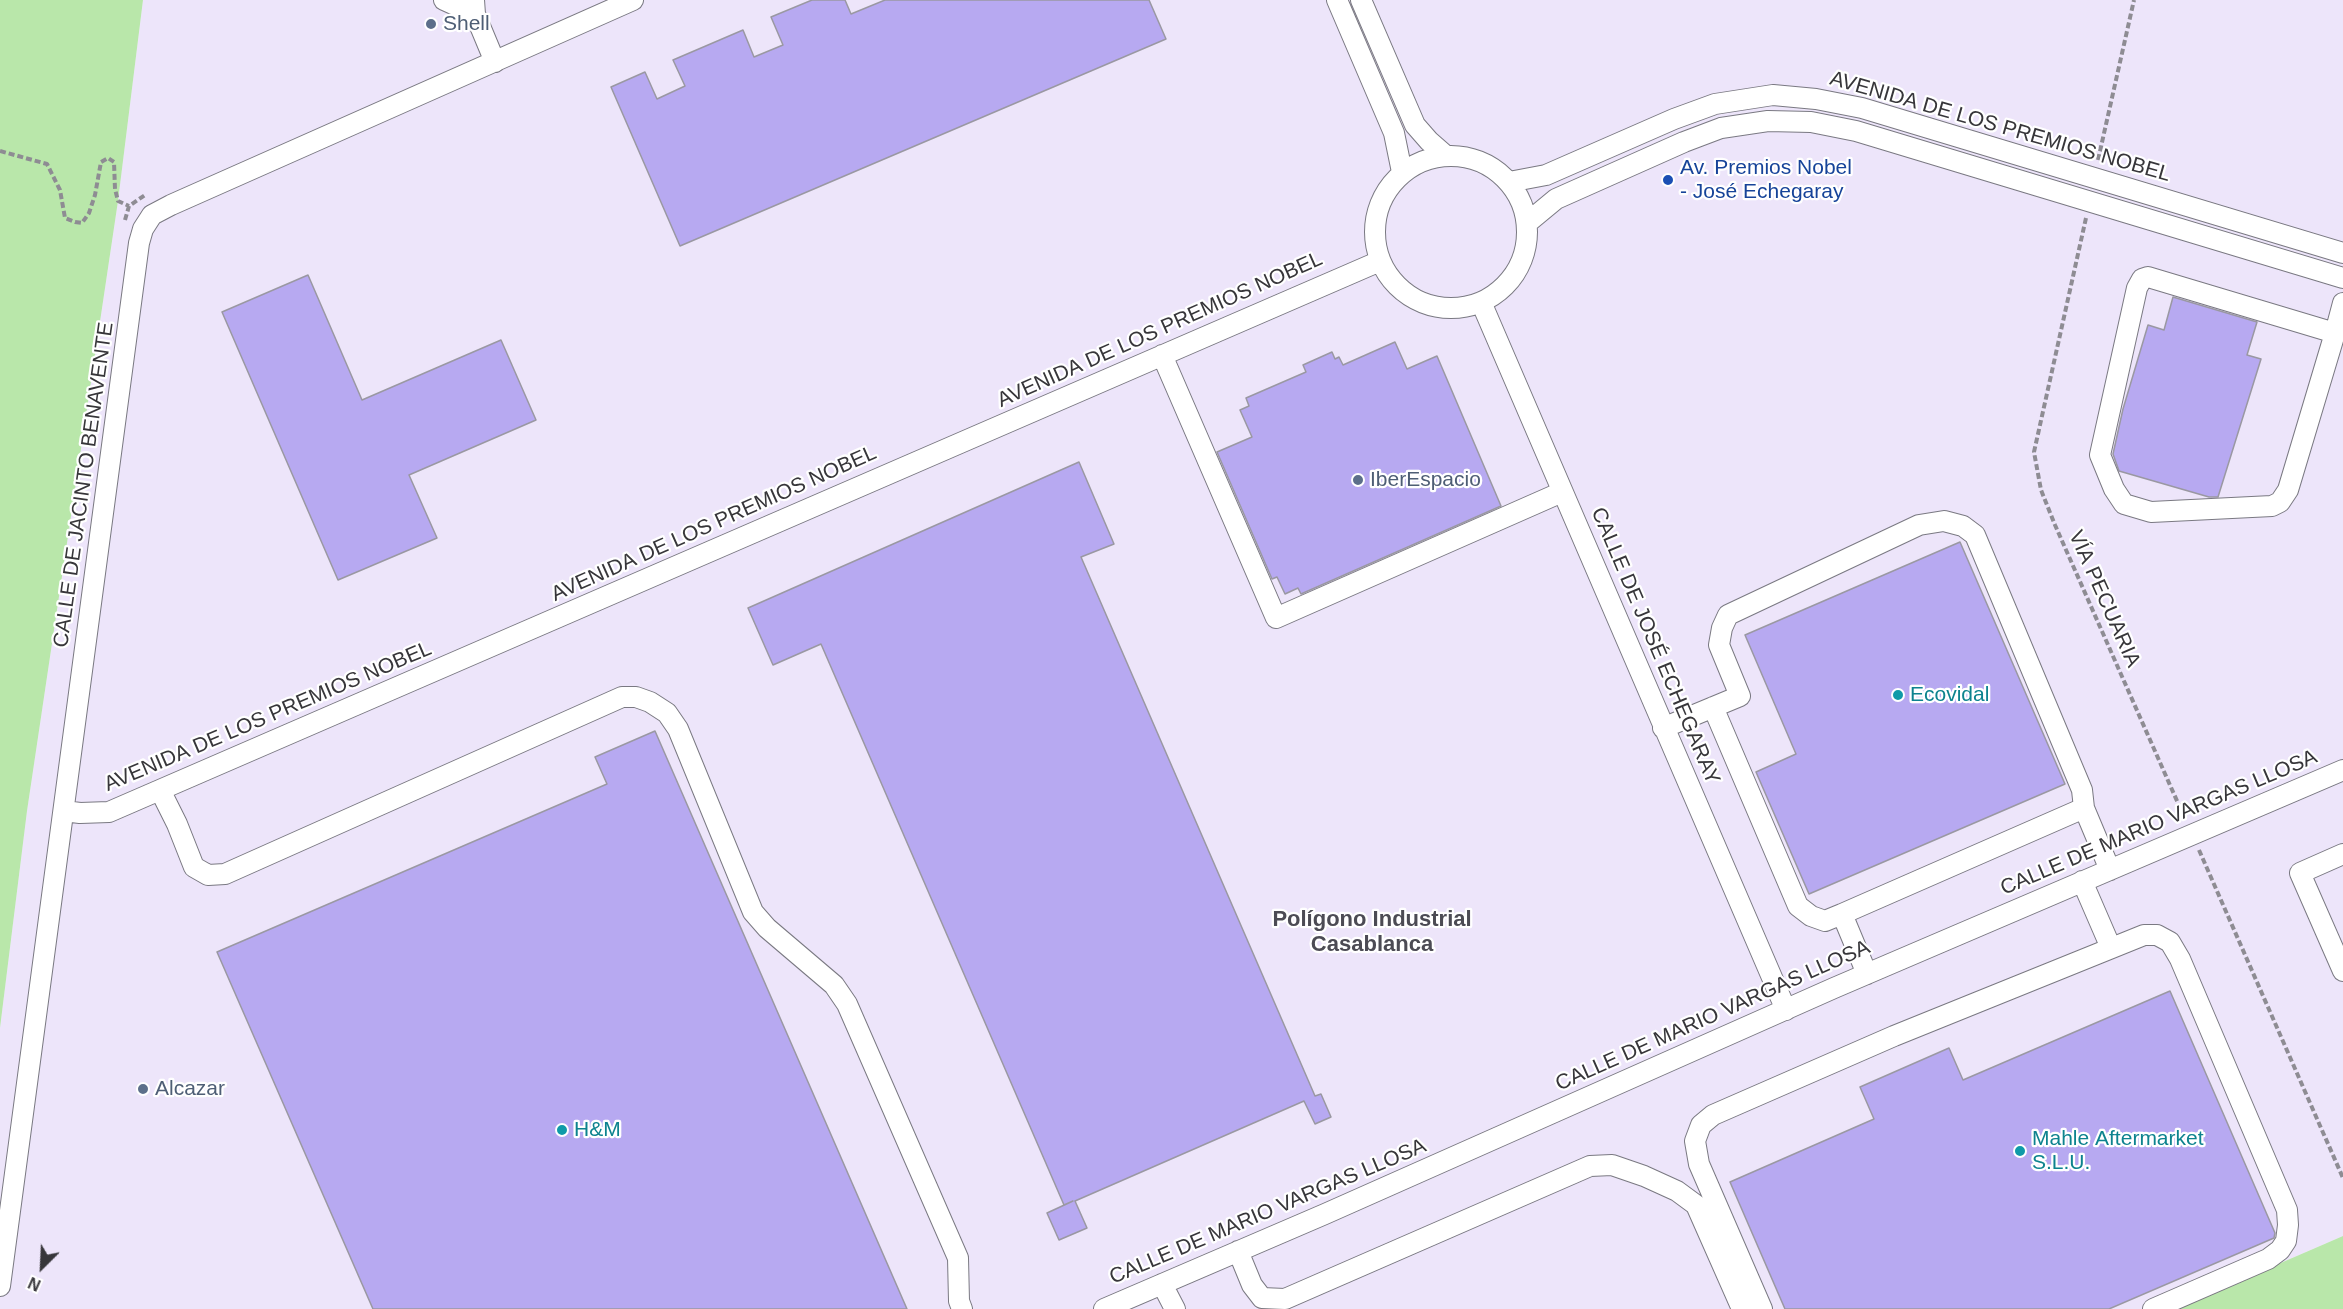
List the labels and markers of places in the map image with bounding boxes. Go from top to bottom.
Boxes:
place label: Shell [443,11,490,37]
marker: Shell [424,17,438,31]
place label: Av. Premios Nobel - José Echegaray [1680,155,1852,205]
marker: Av. Premios Nobel - José Echegaray [1661,173,1675,187]
place label: IberEspacio [1370,467,1481,493]
marker: IberEspacio [1351,473,1365,487]
place label: Ecovidal [1910,682,1989,708]
marker: Ecovidal [1891,688,1905,702]
place label: Alcazar [155,1076,225,1102]
marker: Alcazar [136,1082,150,1096]
place label: H&M [574,1117,621,1143]
marker: H&M [555,1123,569,1137]
place label: Mahle Aftermarket S.L.U. [2032,1126,2204,1176]
marker: Mahle Aftermarket S.L.U. [2013,1144,2027,1158]

